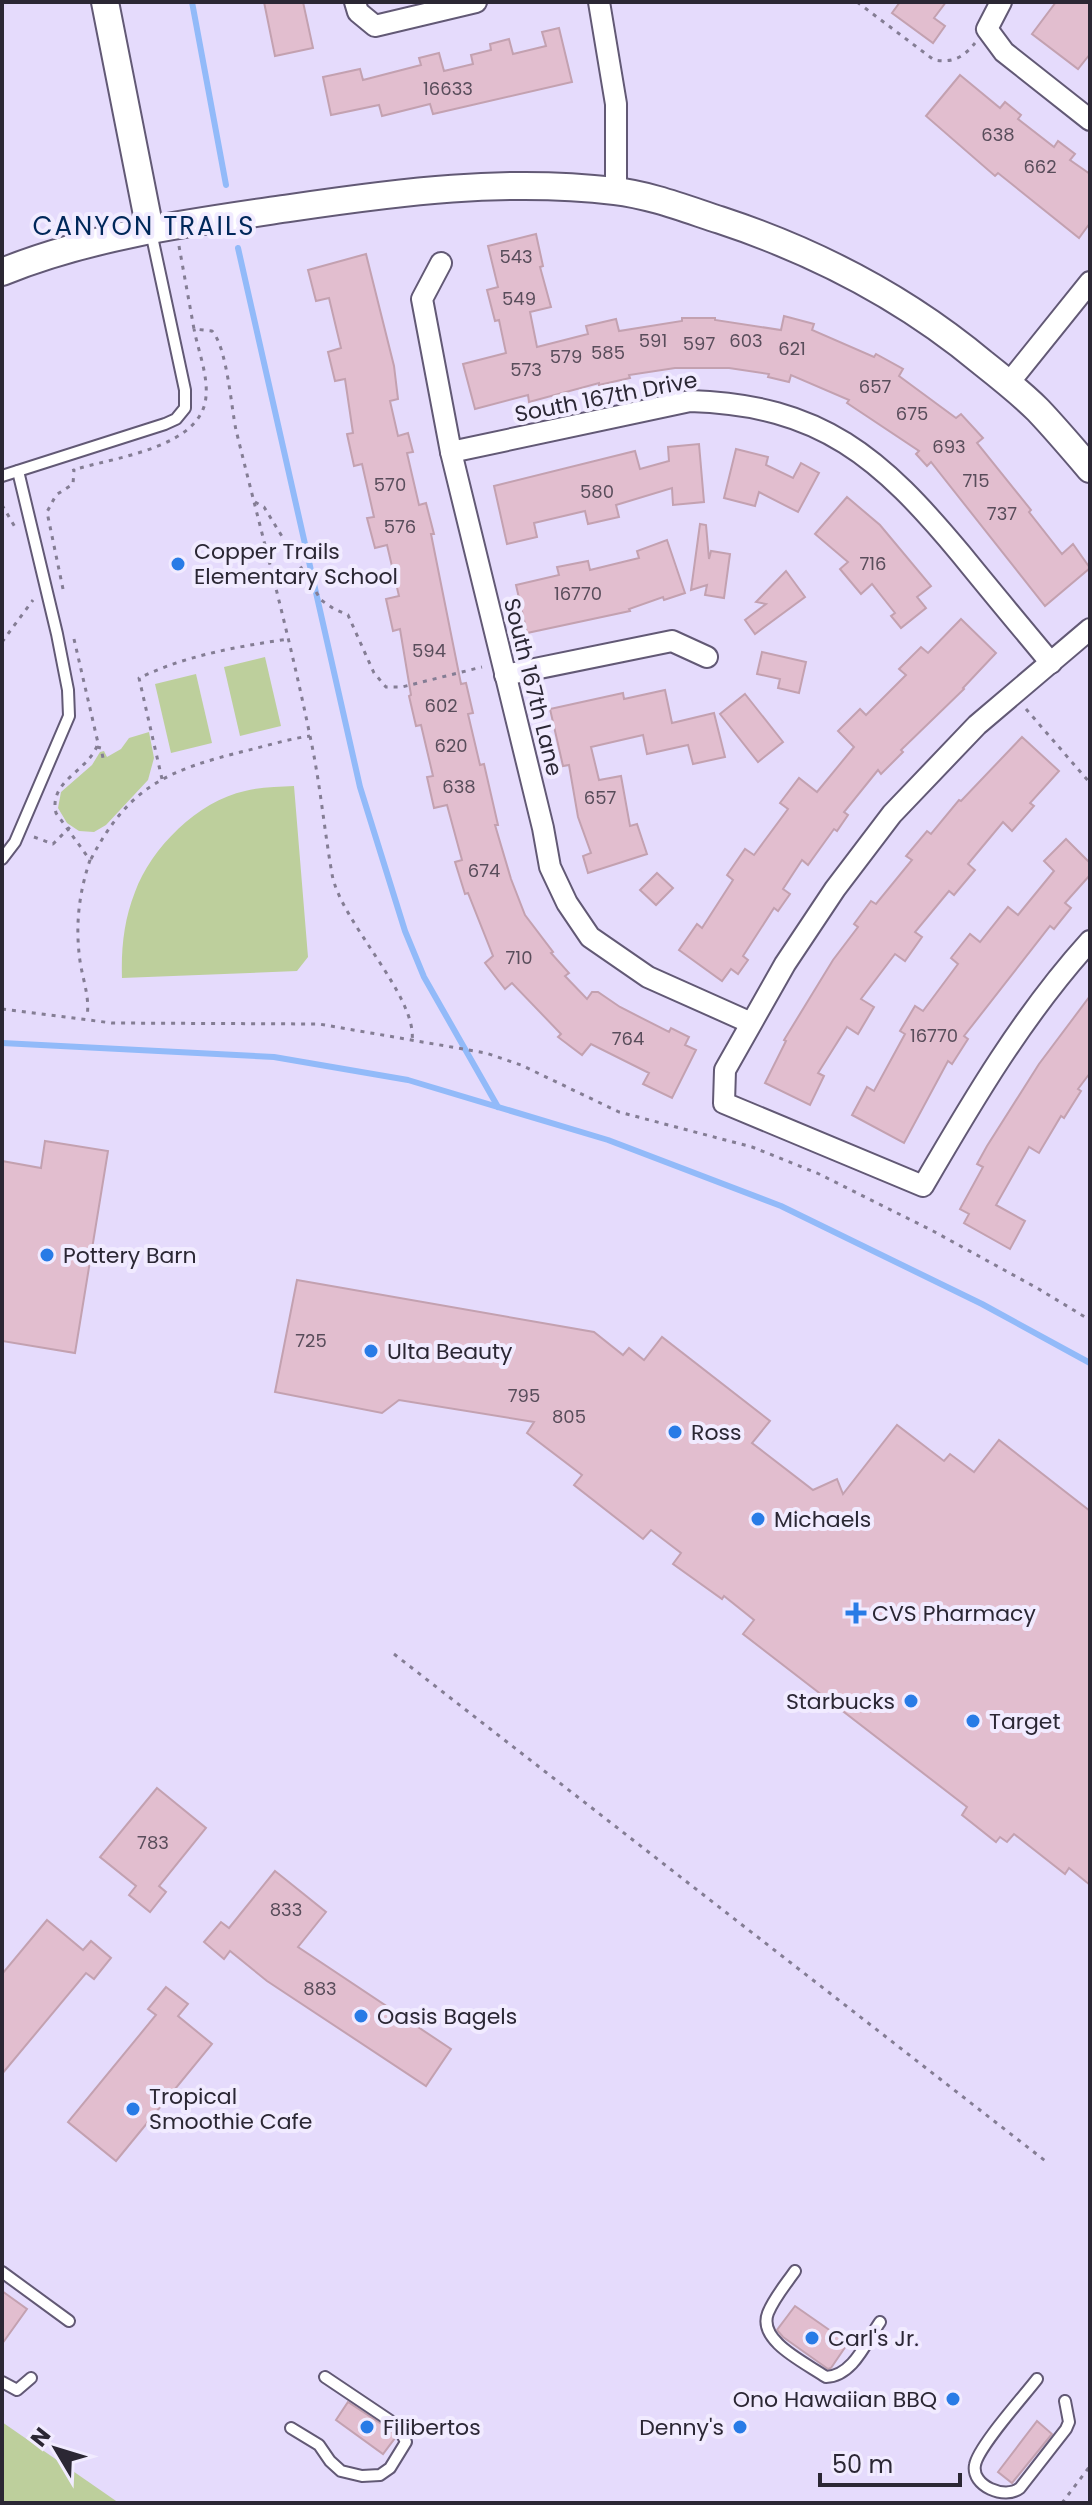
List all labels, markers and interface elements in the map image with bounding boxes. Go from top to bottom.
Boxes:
house number: 16633 [423,76,473,101]
house number: 638 [981,122,1015,147]
house number: 662 [1023,154,1057,179]
district label: CANYON TRAILS [32,208,256,244]
house number: 543 [499,244,533,269]
house number: 549 [502,286,536,311]
house number: 591 [639,328,667,353]
house number: 603 [729,328,763,353]
house number: 597 [683,331,715,356]
house number: 621 [778,336,806,361]
house number: 585 [591,340,625,365]
house number: 579 [550,344,582,369]
house number: 573 [510,357,542,382]
street label: South 167th Drive [512,364,700,430]
house number: 657 [859,374,891,399]
house number: 675 [896,401,928,426]
house number: 693 [932,434,966,459]
house number: 715 [963,468,989,493]
house number: 570 [374,472,406,497]
house number: 580 [580,479,614,504]
house number: 737 [987,501,1017,526]
house number: 576 [384,514,416,539]
place label: Copper Trails Elementary School [194,536,398,592]
house number: 716 [859,551,887,576]
marker: Copper Trails Elementary School [169,555,187,573]
house number: 16770 [554,581,602,606]
street label: South 167th Lane [496,595,570,779]
house number: 594 [412,638,446,663]
house number: 602 [424,693,458,718]
house number: 620 [434,733,468,758]
house number: 638 [442,774,476,799]
house number: 657 [584,785,616,810]
house number: 674 [468,858,500,883]
house number: 710 [506,945,532,970]
house number: 16770 [910,1023,958,1048]
house number: 764 [612,1026,644,1051]
place label: Pottery Barn [63,1240,197,1271]
marker: Pottery Barn [38,1246,56,1264]
house number: 725 [295,1328,327,1353]
place label: Ulta Beauty [387,1336,513,1367]
marker: Ulta Beauty [362,1342,380,1360]
house number: 795 [508,1383,540,1408]
house number: 805 [552,1404,586,1429]
place label: Ross [691,1417,741,1448]
marker: Ross [666,1423,684,1441]
place label: Michaels [774,1504,871,1535]
marker: Michaels [749,1510,767,1528]
place label: CVS Pharmacy [872,1598,1036,1629]
marker: CVS Pharmacy [847,1604,865,1622]
place label: Starbucks [786,1686,895,1717]
marker: Starbucks [902,1692,920,1710]
place label: Target [989,1706,1061,1737]
marker: Target [964,1712,982,1730]
house number: 783 [137,1830,169,1855]
house number: 833 [270,1897,302,1922]
house number: 883 [303,1976,337,2001]
place label: Oasis Bagels [377,2001,517,2032]
marker: Oasis Bagels [352,2007,370,2025]
place label: Tropical Smoothie Cafe [149,2081,312,2137]
marker: Tropical Smoothie Cafe [124,2100,142,2118]
place label: Carl's Jr. [828,2323,919,2354]
marker: Carl's Jr. [803,2329,821,2347]
place label: Ono Hawaiian BBQ [733,2384,937,2415]
marker: Ono Hawaiian BBQ [944,2390,962,2408]
north arrow [16,2409,96,2489]
place label: Filibertos [383,2412,481,2443]
place label: Denny's [639,2412,724,2443]
marker: Filibertos [358,2418,376,2436]
marker: Denny's [731,2418,749,2436]
text: N [23,2421,58,2453]
scale bar [820,2437,960,2487]
text: 50 m [832,2448,893,2481]

